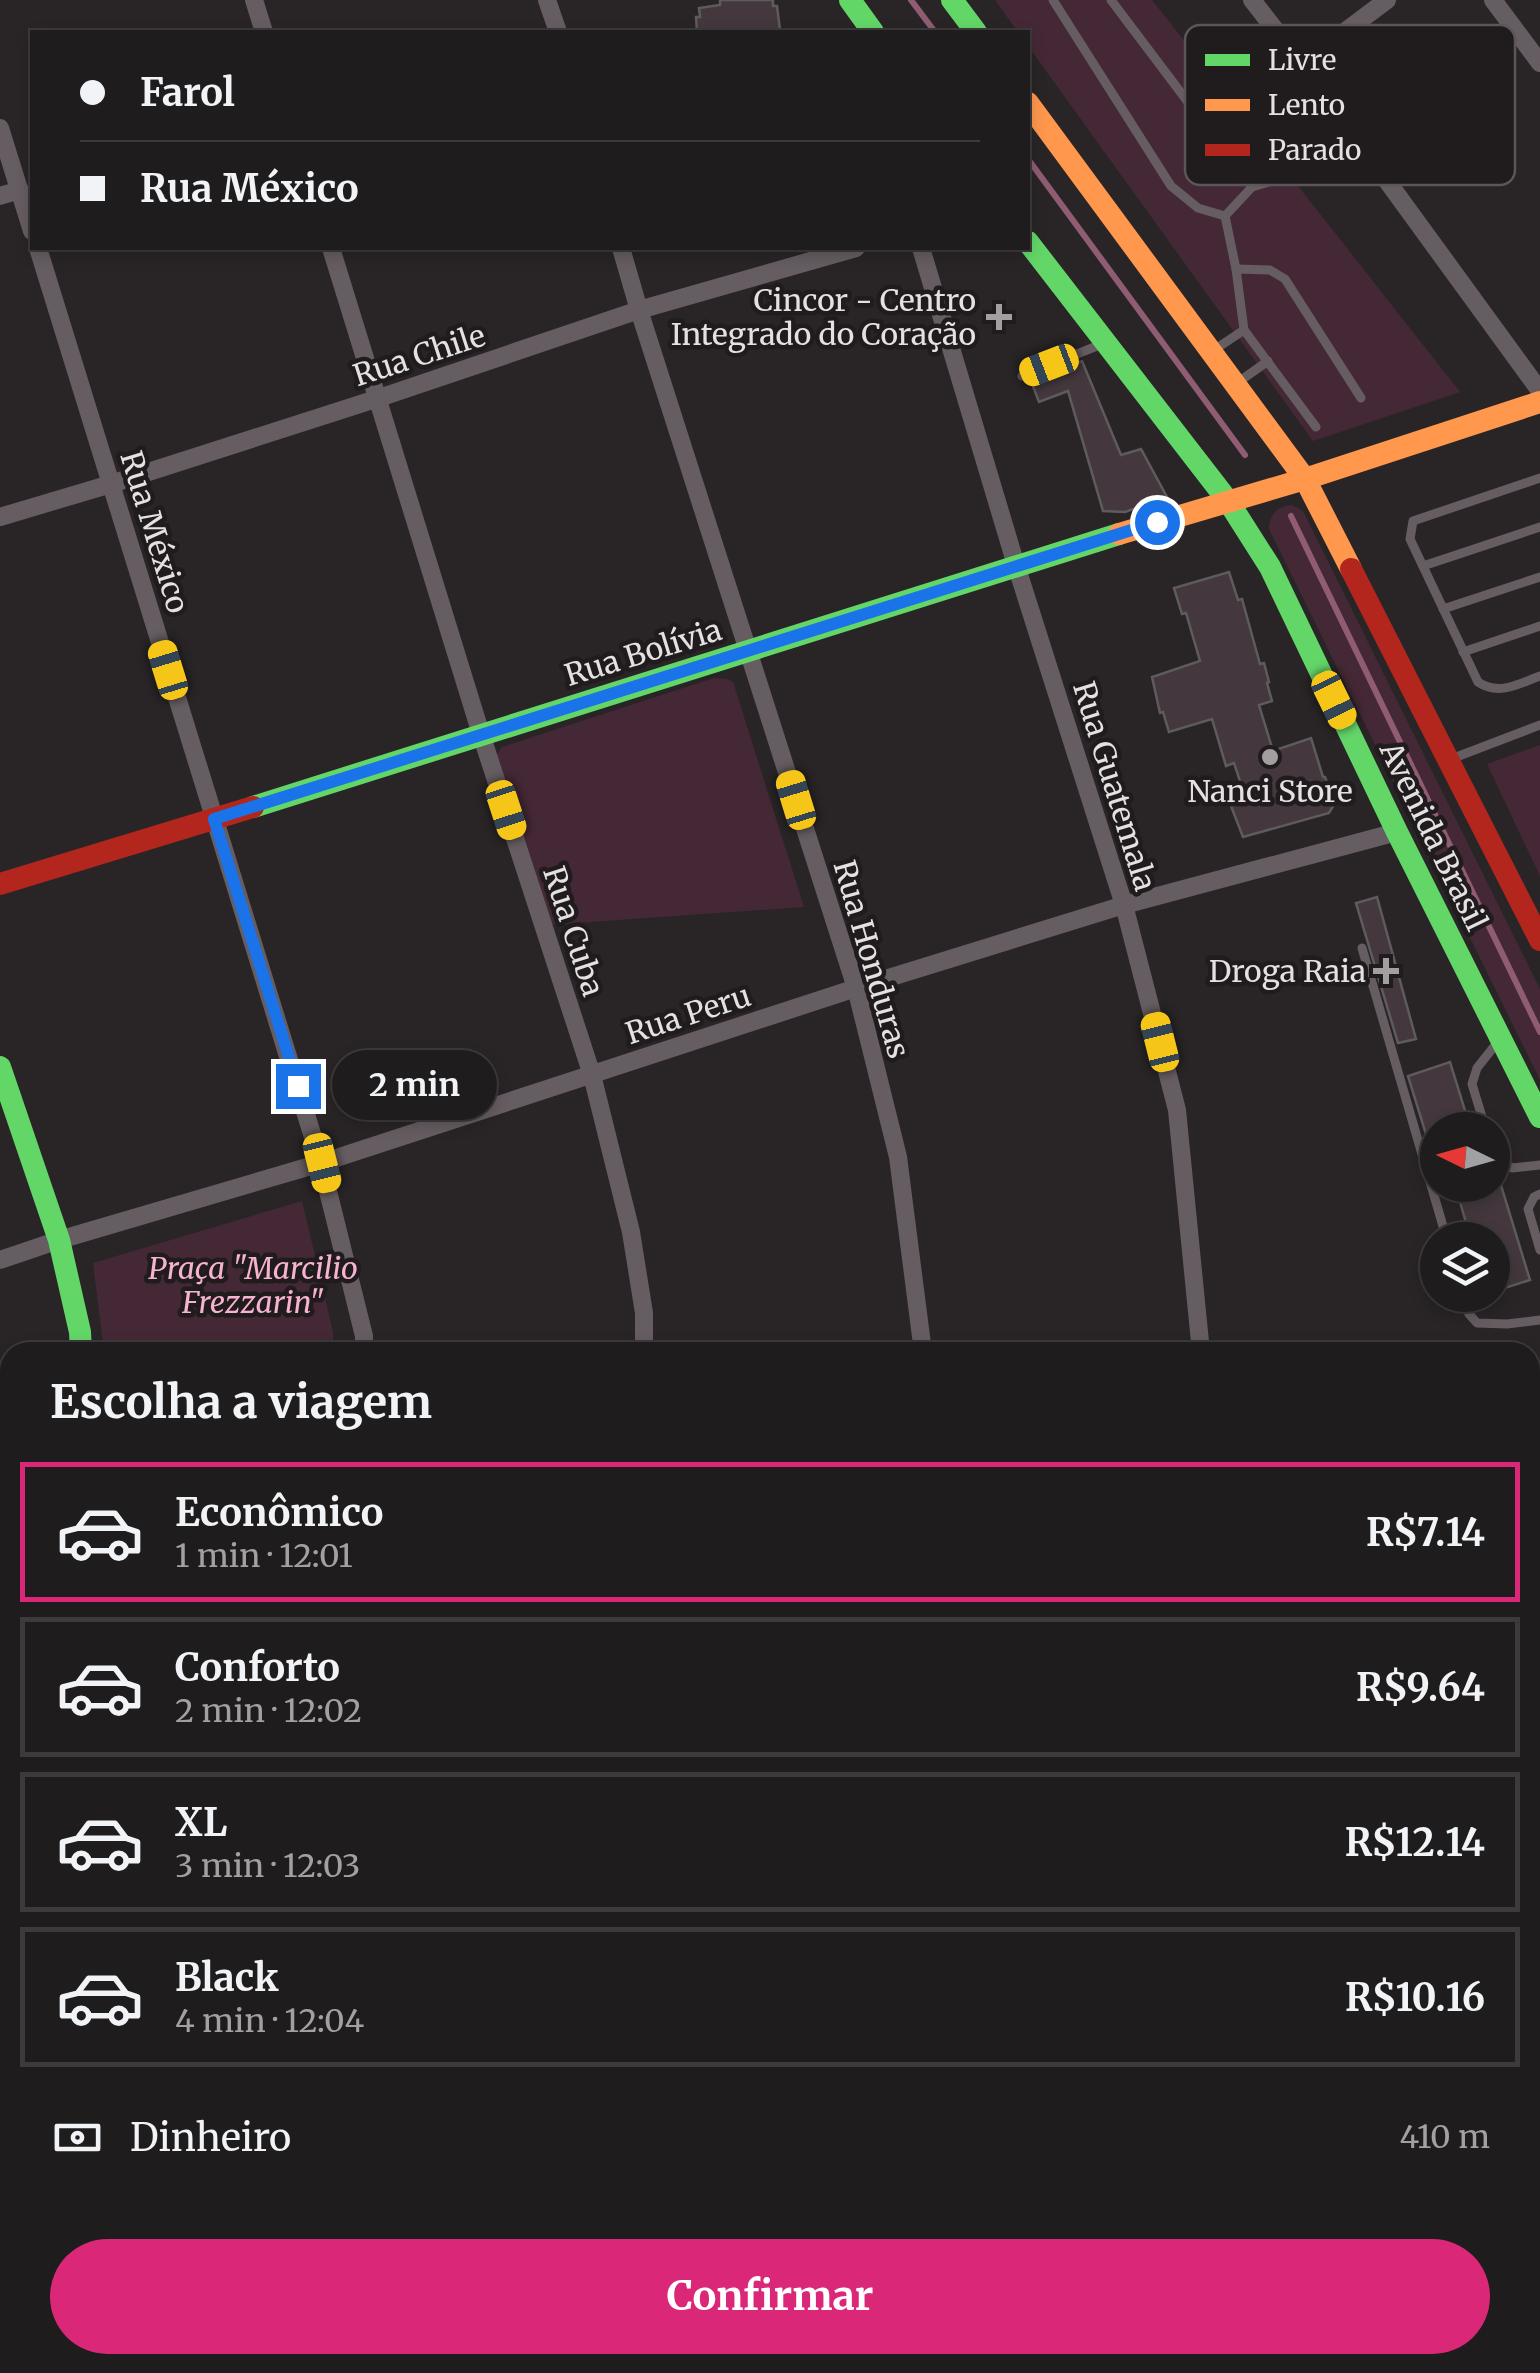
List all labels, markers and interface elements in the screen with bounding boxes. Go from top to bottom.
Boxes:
legend [1185,25,1515,185]
text: Livre [1268,42,1336,78]
text: Farol [140,69,235,116]
text: Lento [1268,87,1345,123]
text: Parado [1268,132,1361,168]
text: Rua México [140,165,359,212]
place label: Cincor - Centro Integrado do Coração [671,281,976,353]
marker: Cincor - Centro Integrado do Coração [986,304,1012,330]
street label: Rua Chile [348,316,490,394]
car [1016,340,1082,390]
street label: Rua México [112,446,198,618]
route start [1135,500,1180,545]
street label: Rua Bolívia [560,610,726,694]
car [145,637,191,703]
car [1307,666,1361,734]
street label: Rua Guatemala [1065,677,1165,895]
street label: Avenida Brasil [1371,734,1496,937]
marker: Nanci Store [1259,746,1281,768]
car [773,767,819,833]
place label: Nanci Store [1187,772,1353,810]
car [482,777,530,843]
street label: Rua Honduras [826,856,918,1062]
street label: Rua Cuba [535,861,613,1001]
place label: Droga Raia [1209,952,1366,990]
marker: Droga Raia [1375,960,1397,982]
street label: Rua Peru [621,976,755,1052]
car [1138,1009,1182,1075]
callout: 2 min [333,1051,498,1121]
route end [276,1064,321,1109]
text: 2 min [369,1065,460,1105]
north arrow [1420,1112,1510,1202]
map controls [1420,1112,1510,1312]
car [300,1130,344,1196]
button: layers [1420,1222,1510,1312]
park label: Praça "Marcilio Frezzarin" [148,1249,358,1321]
text: Escolha a viagem [50,1374,432,1430]
icon: car [55,1487,145,1577]
text: Econômico [175,1489,383,1536]
text: R$7.14 [1366,1509,1485,1556]
text: 1 min · 12:01 [175,1536,353,1576]
icon: car [55,1642,145,1732]
text: Conforto [175,1644,340,1691]
text: R$9.64 [1356,1664,1485,1711]
text: 2 min · 12:02 [175,1691,362,1731]
icon: car [55,1797,145,1887]
text: XL [175,1799,227,1846]
text: R$12.14 [1345,1819,1485,1866]
text: 3 min · 12:03 [175,1846,360,1886]
icon: car [55,1952,145,2042]
text: Black [175,1954,279,2001]
text: R$10.16 [1345,1974,1485,2021]
text: 4 min · 12:04 [175,2001,364,2041]
icon: cash [50,2110,105,2165]
text: Dinheiro [130,2114,291,2161]
text: 410 m [1400,2117,1490,2157]
button: Confirmar [50,2239,1490,2354]

